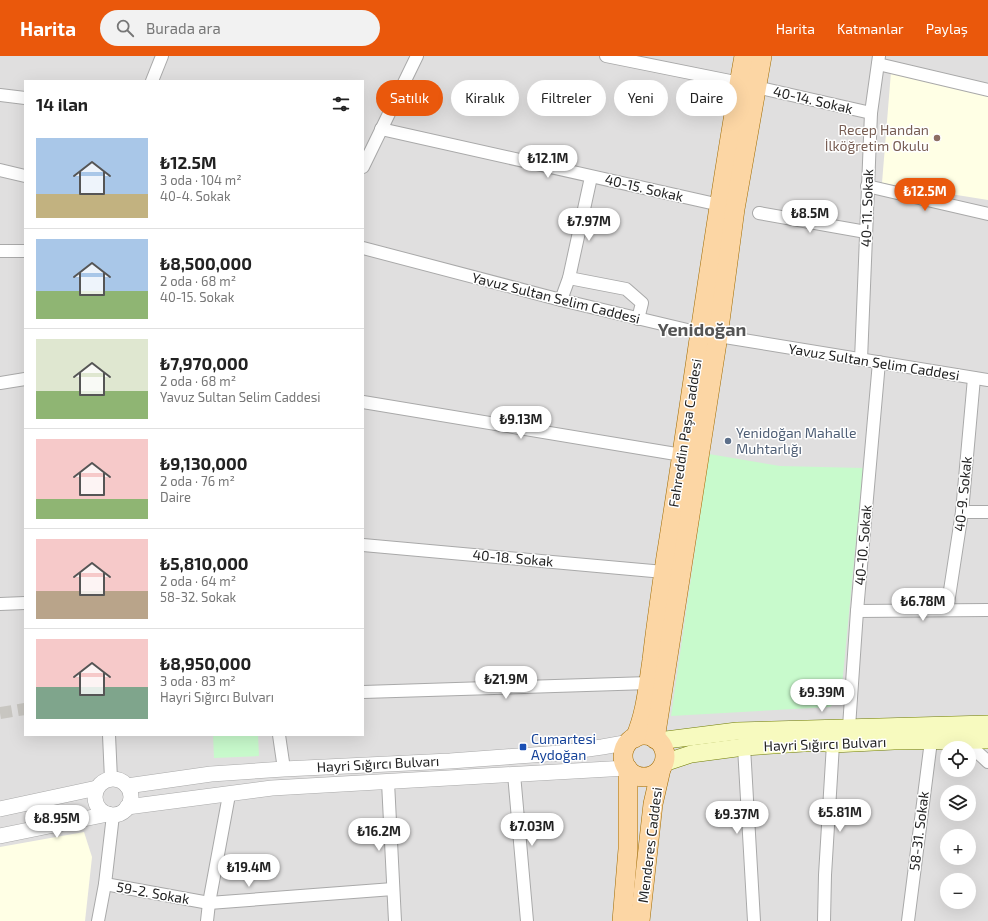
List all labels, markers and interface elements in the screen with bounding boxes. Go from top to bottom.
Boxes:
search box [100,10,380,46]
text: Harita [20,17,76,40]
icon: search [114,17,136,39]
text: Burada ara [146,19,221,37]
text: Harita [776,20,815,37]
text: Katmanlar [837,20,904,37]
text: Paylaş [926,20,968,37]
chip: Satılık [376,80,443,116]
chip: Kiralık [451,80,519,116]
chip: Filtreler [527,80,606,116]
chip: Yeni [614,80,668,116]
chip: Daire [676,80,737,116]
street label: 40-14. Sokak [772,82,855,117]
icon: filters [330,93,352,115]
text: 14 ilan [36,94,88,114]
place label: Recep Handan İlköğretim Okulu [825,121,929,154]
marker: Recep Handan İlköğretim Okulu [932,133,942,143]
pin: ₺12.1M [515,145,581,179]
text: ₺12.1M [527,150,569,166]
text: ₺12.5M [160,152,216,172]
icon: home [68,154,116,202]
street label: 40-11. Sokak [857,169,876,247]
street label: 40-15. Sokak [603,170,685,205]
text: 3 oda · 104 m² [160,172,242,188]
pin: ₺12.5M [892,178,958,212]
text: ₺12.5M [903,183,947,199]
text: 40-4. Sokak [160,188,231,204]
pin: ₺8.5M [782,200,838,234]
text: ₺8.5M [791,205,829,221]
pin: ₺7.97M [556,208,622,242]
text: ₺7.97M [567,213,611,229]
text: ₺8,500,000 [160,253,252,273]
icon: home [68,255,116,303]
street label: Yavuz Sultan Selim Caddesi [470,268,642,327]
text: 2 oda · 68 m² [160,273,236,289]
text: 40-15. Sokak [160,289,234,305]
district label: Yenidoğan [658,318,746,340]
street label: Yavuz Sultan Selim Caddesi [787,340,961,383]
text: ₺7,970,000 [160,353,249,373]
icon: home [68,355,116,403]
street label: Fahreddin Paşa Caddesi [664,357,706,509]
text: 2 oda · 68 m² [160,373,236,389]
text: Yavuz Sultan Selim Caddesi [160,389,321,405]
pin: ₺9.13M [488,406,554,440]
text: ₺9.13M [500,411,542,427]
place label: Yenidoğan Mahalle Muhtarlığı [736,424,856,457]
marker: Yenidoğan Mahalle Muhtarlığı [723,436,733,446]
text: ₺9,130,000 [160,453,248,473]
icon: home [68,455,116,503]
street label: 40-9. Sokak [950,456,975,532]
text: 2 oda · 76 m² [160,473,235,489]
text: Daire [160,489,191,505]
street label: 40-10. Sokak [851,504,874,586]
street label: 40-18. Sokak [472,546,554,570]
text: ₺5,810,000 [160,553,249,573]
icon: home [68,555,116,603]
text: 2 oda · 64 m² [160,573,236,589]
pin: ₺6.78M [890,588,956,622]
text: 58-32. Sokak [160,589,236,605]
text: ₺6.78M [900,593,946,609]
text: ₺8,950,000 [160,653,251,673]
icon: home [68,655,116,703]
pin: ₺21.9M [473,666,539,700]
text: ₺21.9M [484,671,528,687]
text: 3 oda · 83 m² [160,673,236,689]
pin: ₺9.39M [789,679,855,713]
text: ₺9.39M [799,684,845,700]
text: Hayri Sığırcı Bulvarı [160,689,274,705]
place label: Cumartesi Aydoğan [531,730,596,763]
street label: Hayri Sığırcı Bulvarı [763,733,887,754]
map controls [940,741,976,909]
button: locate [940,741,976,777]
marker: Cumartesi Aydoğan [518,742,528,752]
street label: Hayri Sığırcı Bulvarı [316,752,440,775]
button: layers [940,785,976,821]
street label: Menderes Caddesi [634,786,665,904]
street label: 58-31. Sokak [905,790,932,872]
pin: ₺5.81M [807,799,873,833]
pin: ₺9.37M [704,801,770,835]
text: ₺5.81M [818,804,862,820]
pin: ₺8.95M [24,805,90,839]
text: ₺9.37M [715,806,759,822]
text: ₺8.95M [34,810,80,826]
pin: ₺7.03M [499,813,565,847]
pin: ₺16.2M [346,818,412,852]
text: ₺7.03M [510,818,554,834]
text: ₺16.2M [357,823,401,839]
button: + [940,829,976,865]
pin: ₺19.4M [216,854,282,888]
text: ₺19.4M [227,859,271,875]
button: − [940,873,976,909]
street label: 59-2. Sokak [115,878,191,907]

